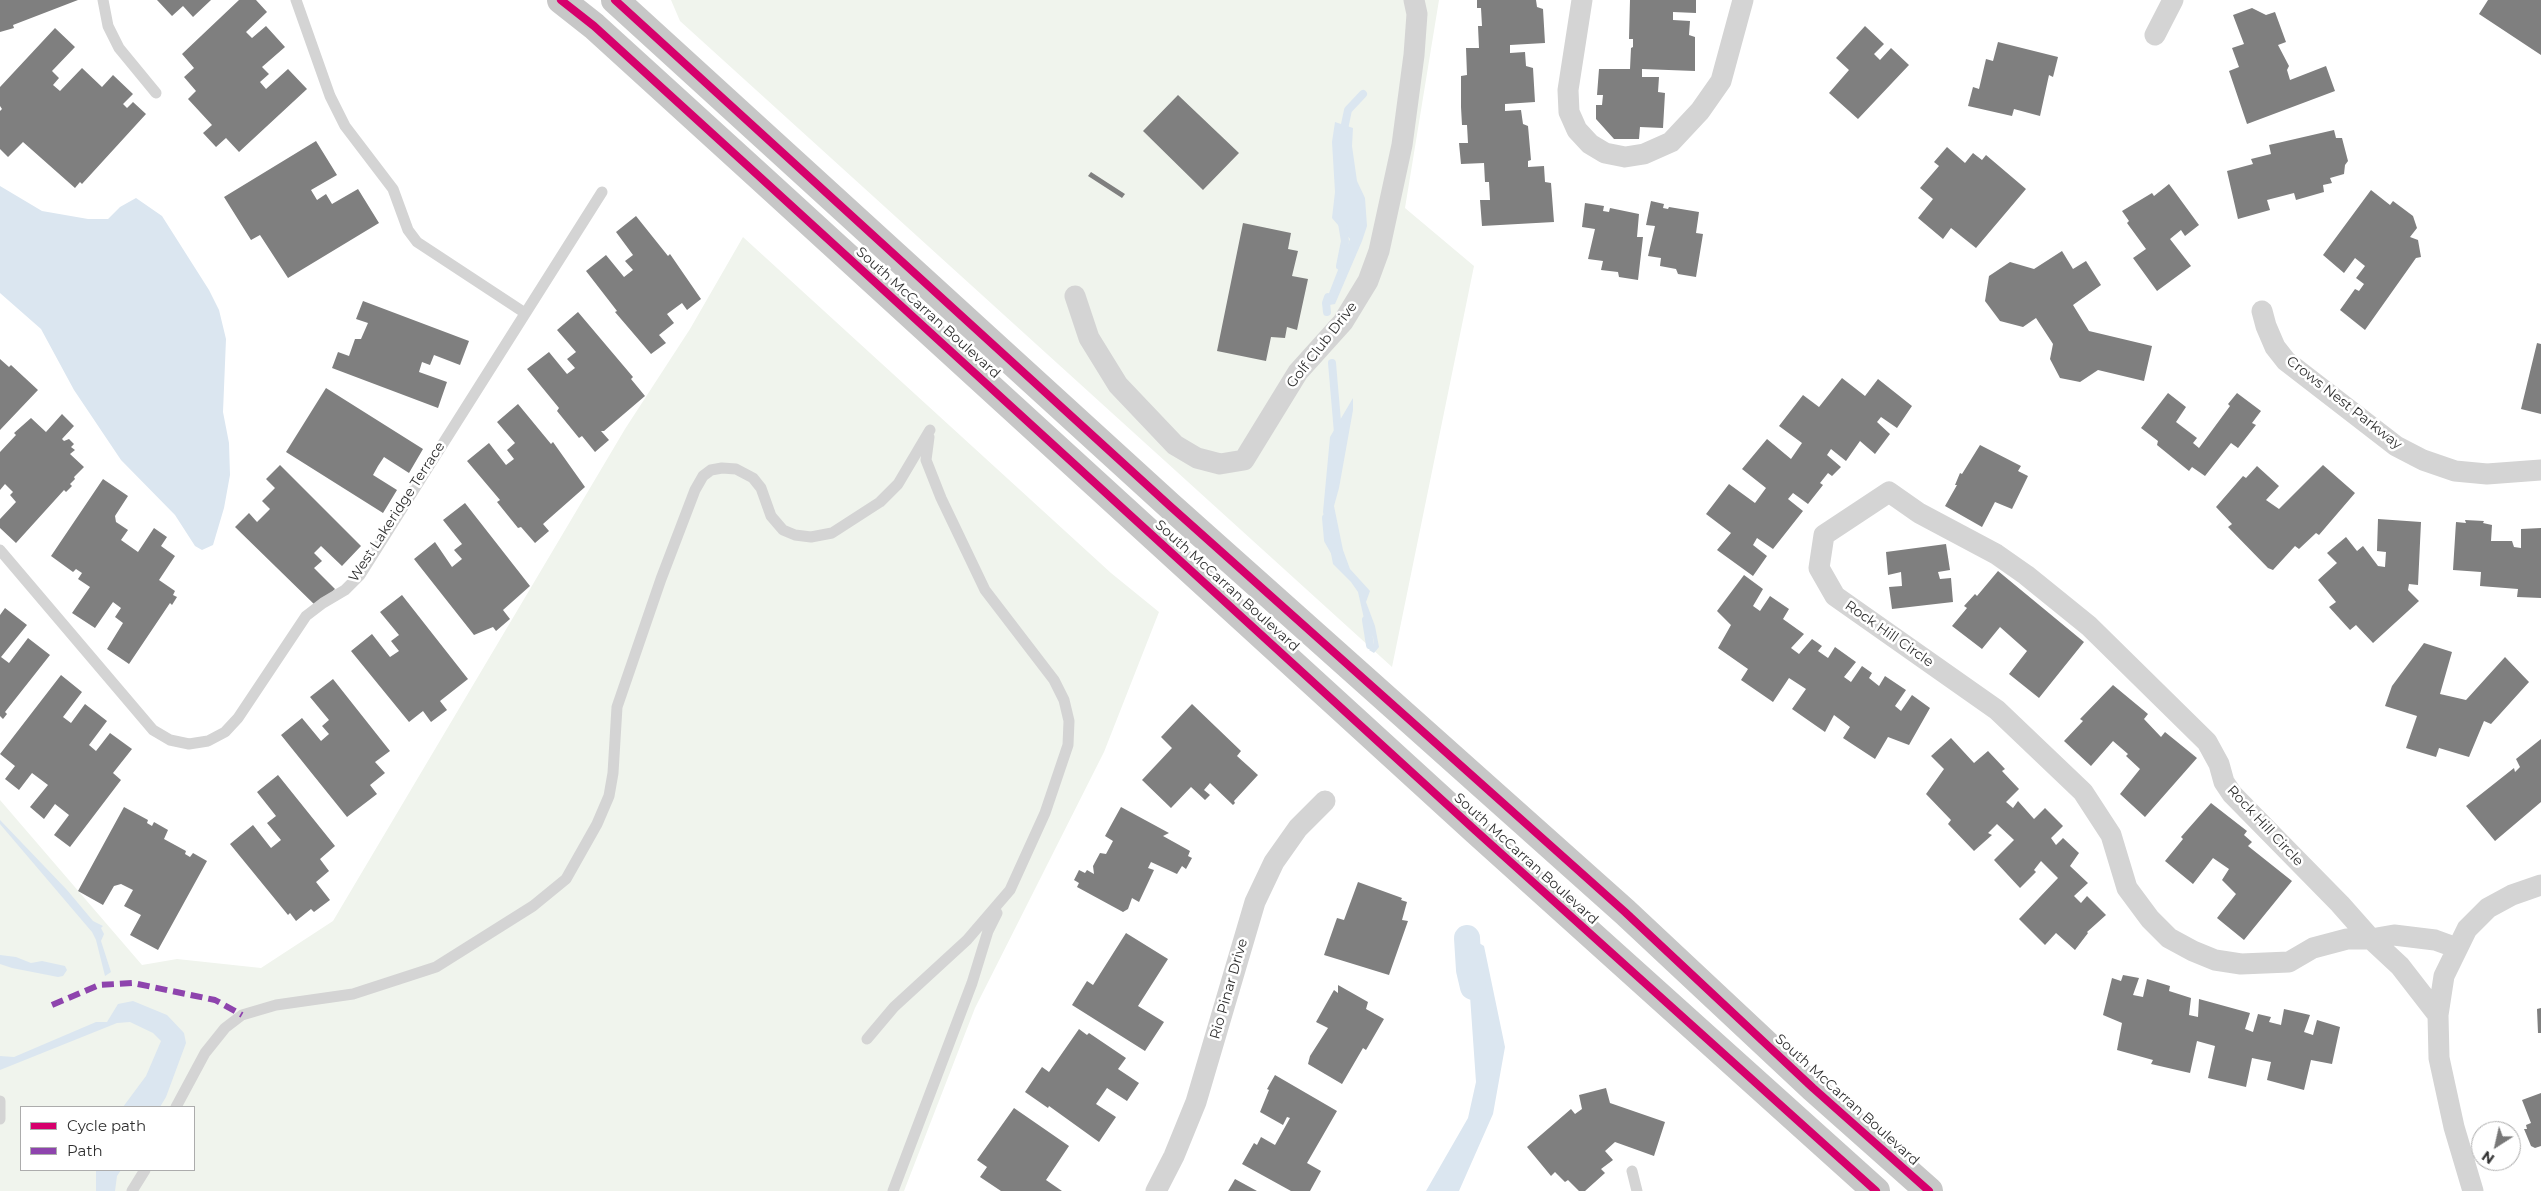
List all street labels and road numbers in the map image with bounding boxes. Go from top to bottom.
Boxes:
street label: South McCarran Boulevard [852,244,1004,382]
street label: Golf Club Drive [1283,299,1361,391]
street label: Crows Nest Parkway [2283,353,2405,453]
street label: West Lakeridge Terrace [345,439,449,585]
street label: South McCarran Boulevard [1151,517,1303,655]
street label: Rock Hill Circle [1842,597,1936,671]
street label: Rock Hill Circle [2223,782,2307,870]
street label: South McCarran Boulevard [1450,790,1602,928]
street label: Rio Pinar Drive [1207,937,1251,1041]
street label: South McCarran Boulevard [1771,1031,1923,1169]

